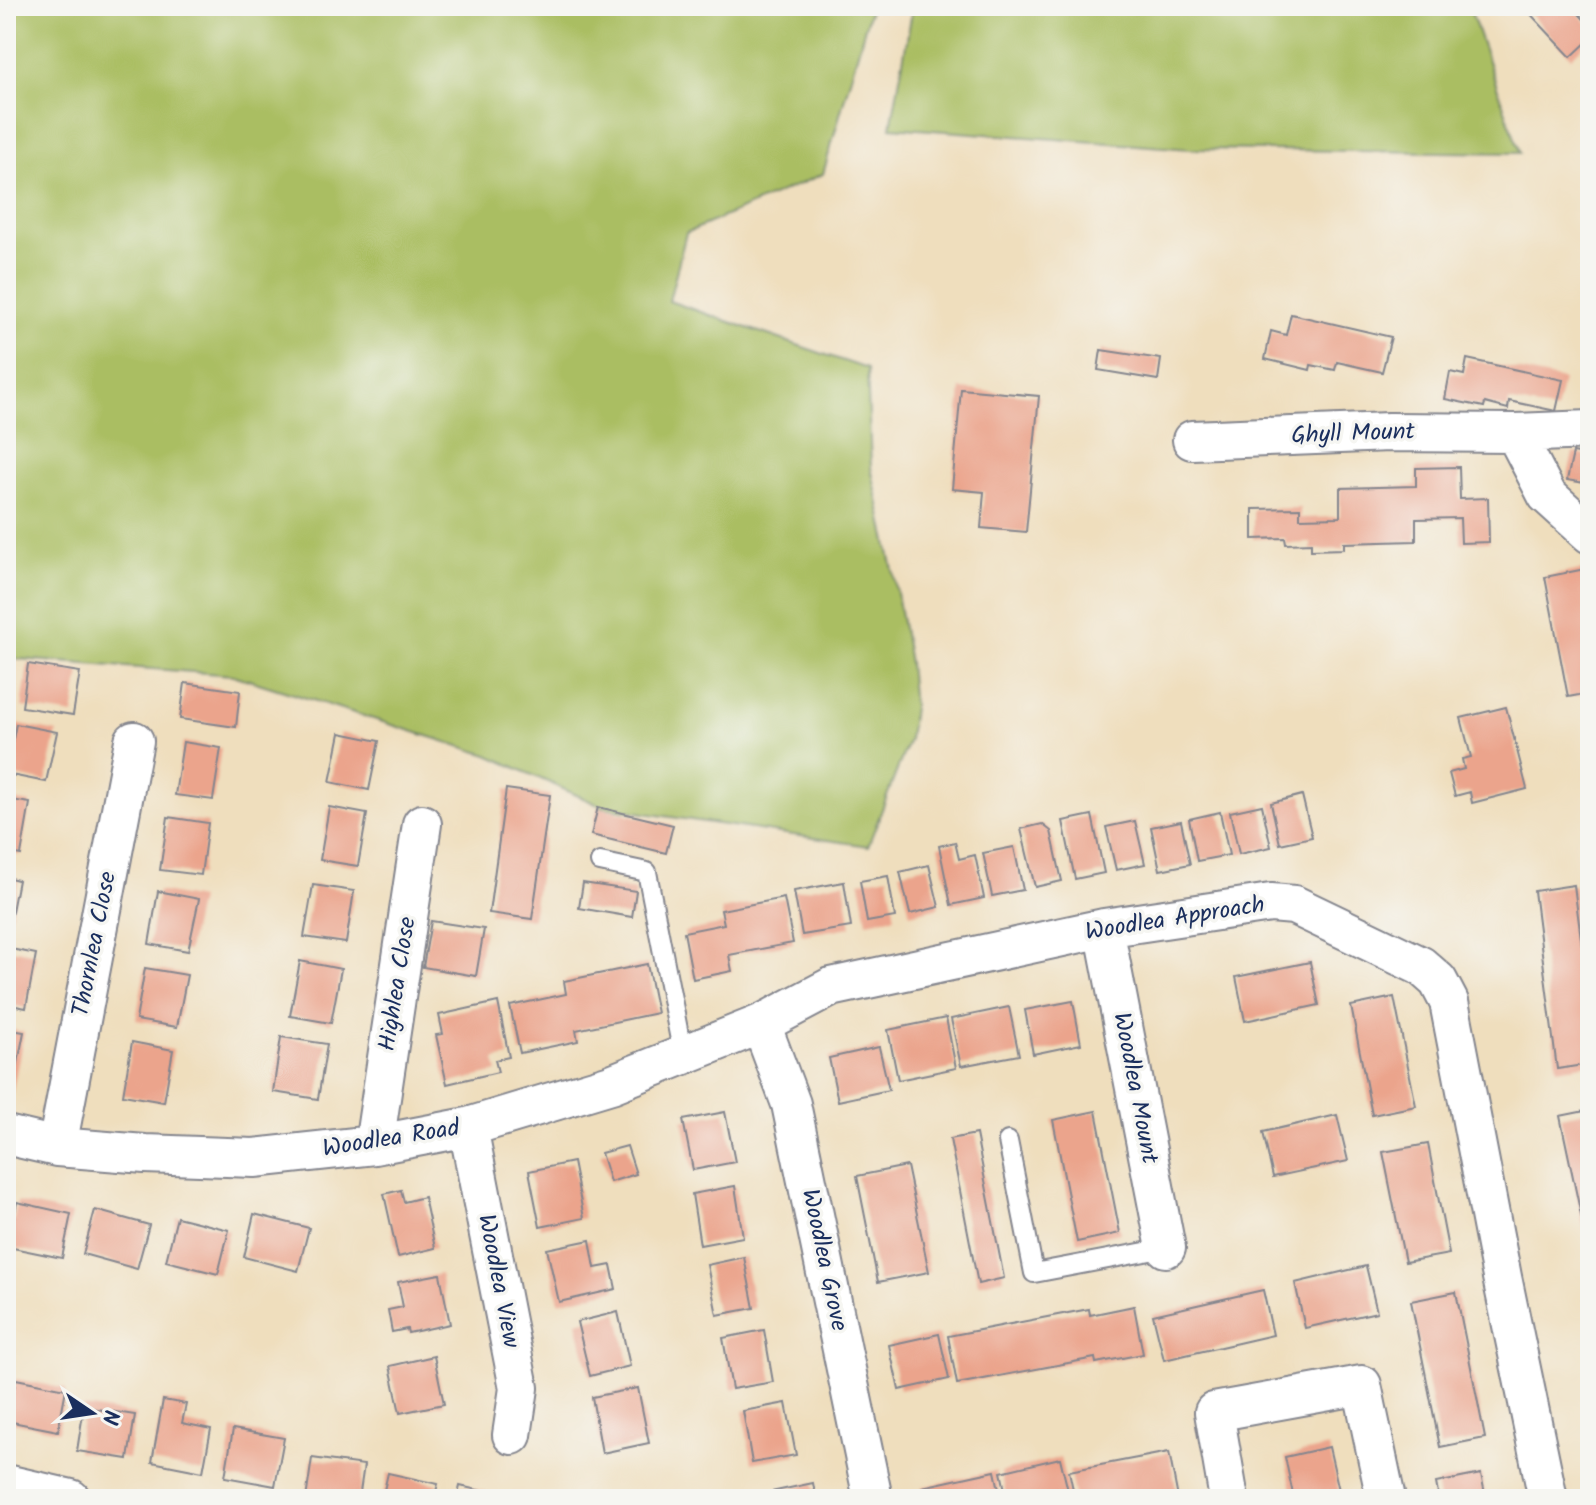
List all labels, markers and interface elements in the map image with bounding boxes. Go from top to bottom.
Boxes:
street label: Ghyll Mount [1291,412,1416,456]
street label: Thornlea Close [62,868,128,1020]
street label: Woodlea Approach [1082,886,1268,952]
street label: Highlea Close [368,914,428,1054]
street label: Woodlea Mount [1101,1009,1169,1168]
street label: Woodlea Road [320,1109,463,1169]
street label: Woodlea Grove [790,1185,858,1335]
street label: Woodlea View [466,1211,530,1352]
north arrow [52,1373,132,1453]
text: N [90,1406,128,1428]

